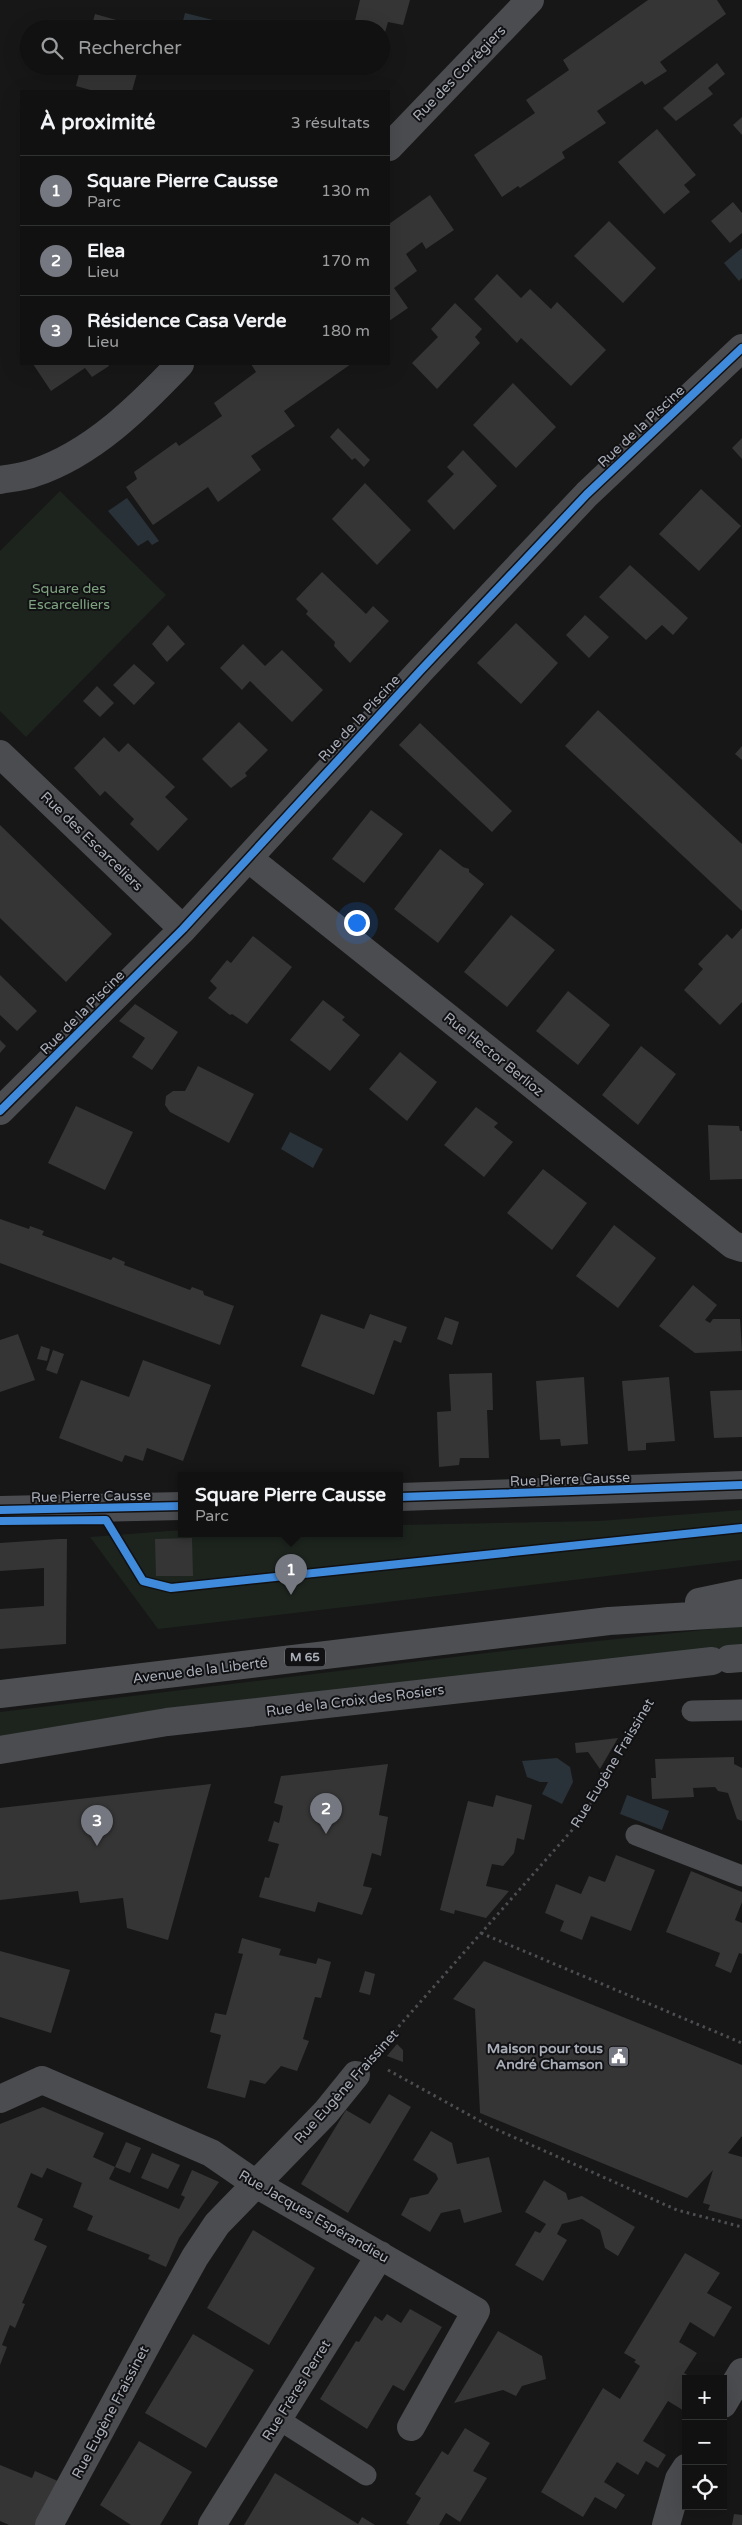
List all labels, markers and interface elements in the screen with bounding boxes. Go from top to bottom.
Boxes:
search box [20,20,390,75]
street label: Rue des Corrégiers [409,22,509,125]
icon: search [38,34,66,62]
text: Rechercher [78,37,181,59]
text: À proximité [40,110,155,135]
text: 3 résultats [291,113,370,133]
text: Square Pierre Causse [87,170,278,192]
text: 1 [51,181,61,201]
text: 130 m [321,181,370,201]
text: Parc [87,192,121,212]
text: Elea [87,240,125,262]
text: 2 [51,251,61,271]
text: 170 m [321,251,370,271]
text: Lieu [87,262,119,282]
text: Résidence Casa Verde [87,310,286,332]
text: 3 [51,321,61,341]
text: 180 m [321,321,370,341]
text: Lieu [87,332,119,352]
street label: Rue de la Piscine [594,382,688,471]
park label: Square des Escarcelliers [28,580,110,613]
street label: Rue de la Piscine [315,671,404,765]
street label: Rue des Escarceliers [37,788,147,895]
your location [344,910,370,936]
street label: Rue de la Piscine [37,967,128,1058]
street label: Rue Hector Berlioz [440,1009,547,1100]
street label: Rue Pierre Causse [510,1469,630,1490]
popup [178,1472,403,1537]
text: Square Pierre Causse [195,1484,386,1506]
street label: Rue Pierre Causse [31,1487,151,1506]
text: Parc [195,1506,229,1526]
pin: 1 [275,1554,307,1595]
road number: M 65 [285,1648,325,1666]
street label: Avenue de la Liberté [132,1654,269,1687]
street label: Rue de la Croix des Rosiers [265,1681,445,1720]
street label: Rue Eugène Fraissinet [567,1695,658,1831]
pin: 2 [310,1793,342,1834]
pin: 3 [81,1805,113,1846]
street label: Rue Eugène Fraissinet [291,2025,403,2147]
place label: Maison pour tous André Chamson [487,2040,603,2073]
public building icon: Maison pour tous André Chamson [607,2044,631,2068]
street label: Rue Jacques Espérandieu [236,2166,392,2266]
street label: Rue Frères Perret [259,2336,335,2444]
street label: Rue Eugène Fraissinet [68,2342,153,2481]
map controls [682,2375,727,2510]
button: + [682,2375,727,2420]
button: − [682,2420,727,2465]
button: locate [682,2465,727,2510]

